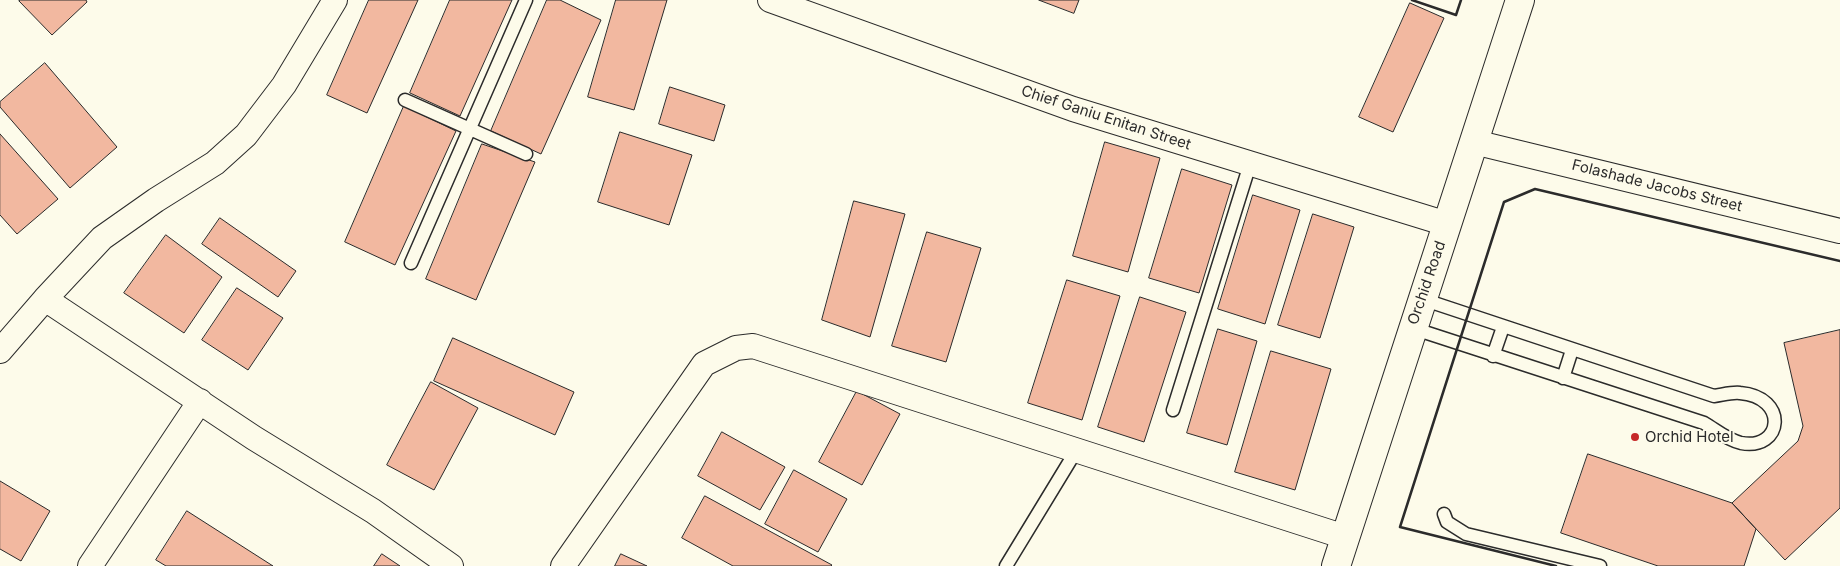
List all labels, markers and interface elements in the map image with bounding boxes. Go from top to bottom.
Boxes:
street label: Chief Ganiu Enitan Street [1019,82,1193,154]
street label: Folashade Jacobs Street [1570,156,1744,216]
street label: Orchid Road [1404,239,1450,327]
place label: Orchid Hotel [1645,428,1734,446]
marker: Orchid Hotel [1629,431,1641,443]

